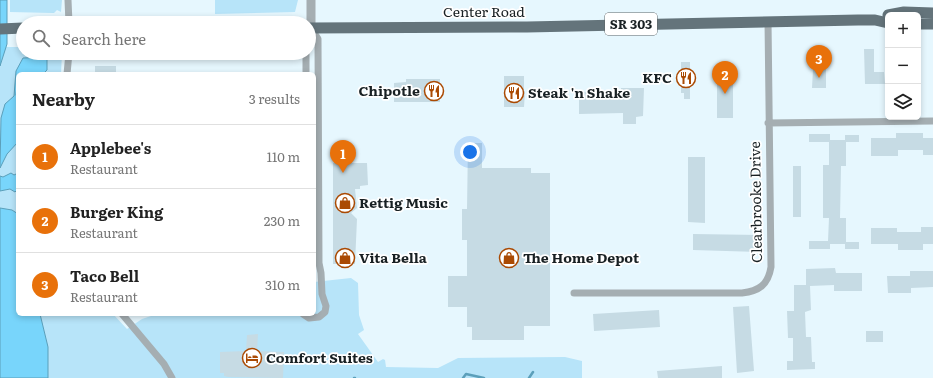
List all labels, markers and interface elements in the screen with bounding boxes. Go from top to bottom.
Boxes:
street label: Center Road [443,1,525,21]
map controls [885,12,921,120]
button: + [885,12,921,48]
road number: SR 303 [605,13,657,35]
search box [16,16,316,60]
icon: search [30,27,52,49]
text: Search here [62,27,146,50]
pin: 3 [806,45,832,78]
button: − [885,48,921,84]
pin: 2 [712,61,738,94]
place label: KFC [642,67,672,87]
restaurant icon: KFC [675,67,697,89]
place label: Chipotle [358,80,420,100]
restaurant icon: Chipotle [423,80,445,102]
restaurant icon: Steak 'n Shake [503,82,525,104]
place label: Steak 'n Shake [528,82,630,102]
button: layers [885,84,921,120]
text: Nearby [32,86,95,111]
text: 3 results [249,89,300,108]
text: Applebee's [70,136,151,159]
pin: 1 [330,140,356,173]
street label: Clearbrooke Drive [744,141,766,263]
your location [460,142,480,162]
text: 1 [42,147,48,166]
text: 110 m [267,147,300,166]
text: Restaurant [70,159,138,178]
shop icon: Rettig Music [334,192,356,214]
place label: Rettig Music [359,192,448,212]
text: Burger King [70,200,163,223]
text: 2 [42,211,48,230]
text: 230 m [264,211,300,230]
text: Restaurant [70,223,138,242]
shop icon: Vita Bella [334,247,356,269]
place label: Vita Bella [359,247,428,267]
shop icon: The Home Depot [498,247,520,269]
place label: The Home Depot [523,247,640,267]
text: Taco Bell [70,264,139,287]
text: 3 [41,275,49,294]
text: 310 m [265,275,300,294]
text: Restaurant [70,287,138,306]
hotel icon: Comfort Suites [241,347,263,369]
place label: Comfort Suites [266,347,373,367]

